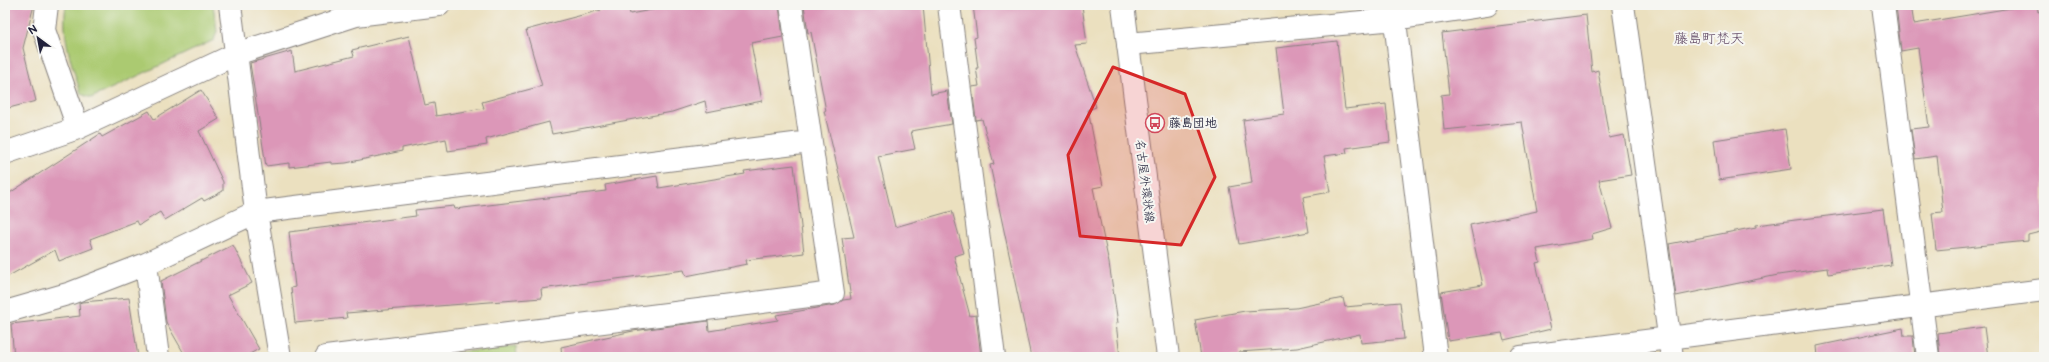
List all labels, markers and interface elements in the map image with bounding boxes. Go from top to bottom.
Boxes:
north arrow [18,18,58,58]
text: N [26,22,40,38]
district label: 藤島町梵天 [1674,30,1744,47]
bus stop icon: 藤島団地 [1144,112,1166,134]
place label: 藤島団地 [1169,116,1217,131]
street label: 名古屋外環状線 [1132,138,1157,224]

